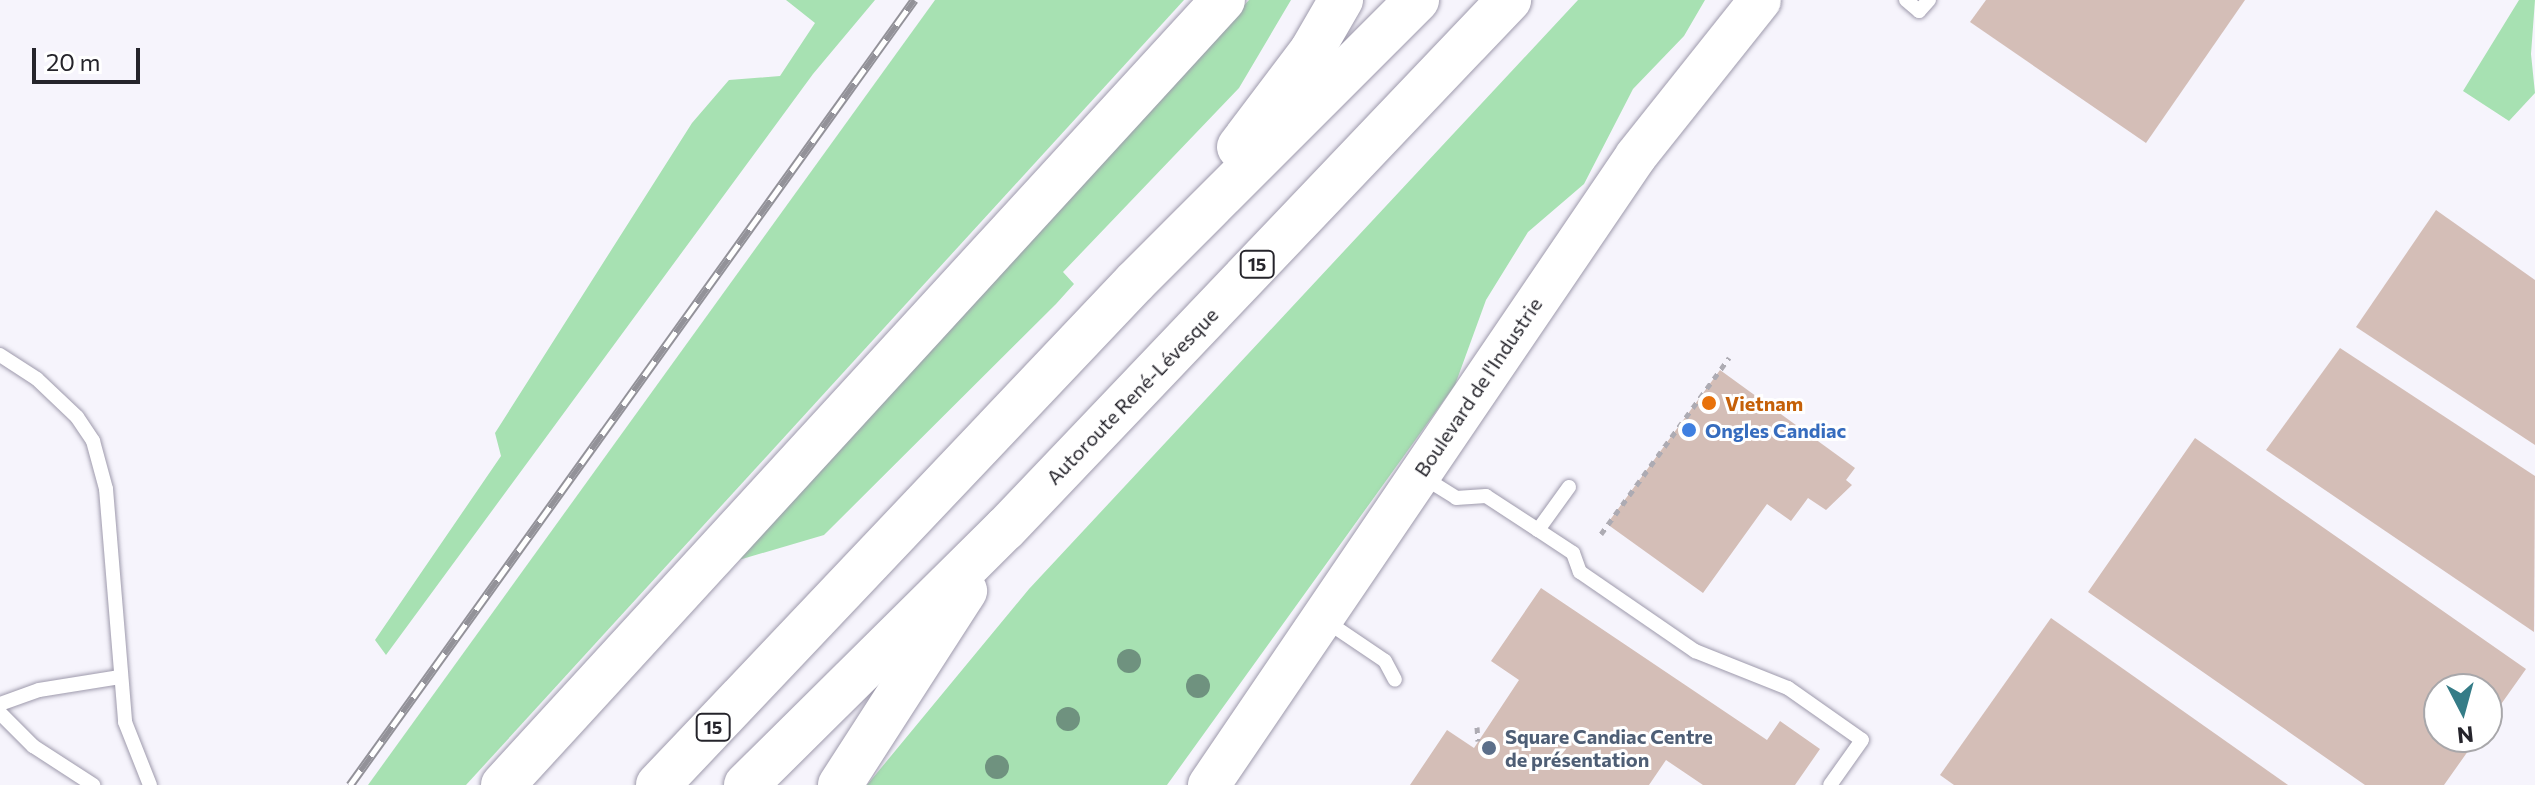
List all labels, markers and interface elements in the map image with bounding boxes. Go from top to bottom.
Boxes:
scale bar [36,32,144,82]
text: 20 m [46,47,100,76]
road number: 15 [1239,250,1275,278]
street label: Boulevard de l'Industrie [1409,293,1547,481]
street label: Autoroute René-Lévesque [1041,303,1223,489]
place label: Vietnam [1725,391,1803,415]
marker: Vietnam [1700,394,1718,412]
place label: Ongles Candiac [1705,418,1846,442]
marker: Ongles Candiac [1680,421,1698,439]
north arrow [2423,673,2503,753]
road number: 15 [695,713,731,741]
text: N [2456,721,2475,750]
place label: Square Candiac Centre de présentation [1505,724,1713,771]
marker: Square Candiac Centre de présentation [1480,739,1498,757]

